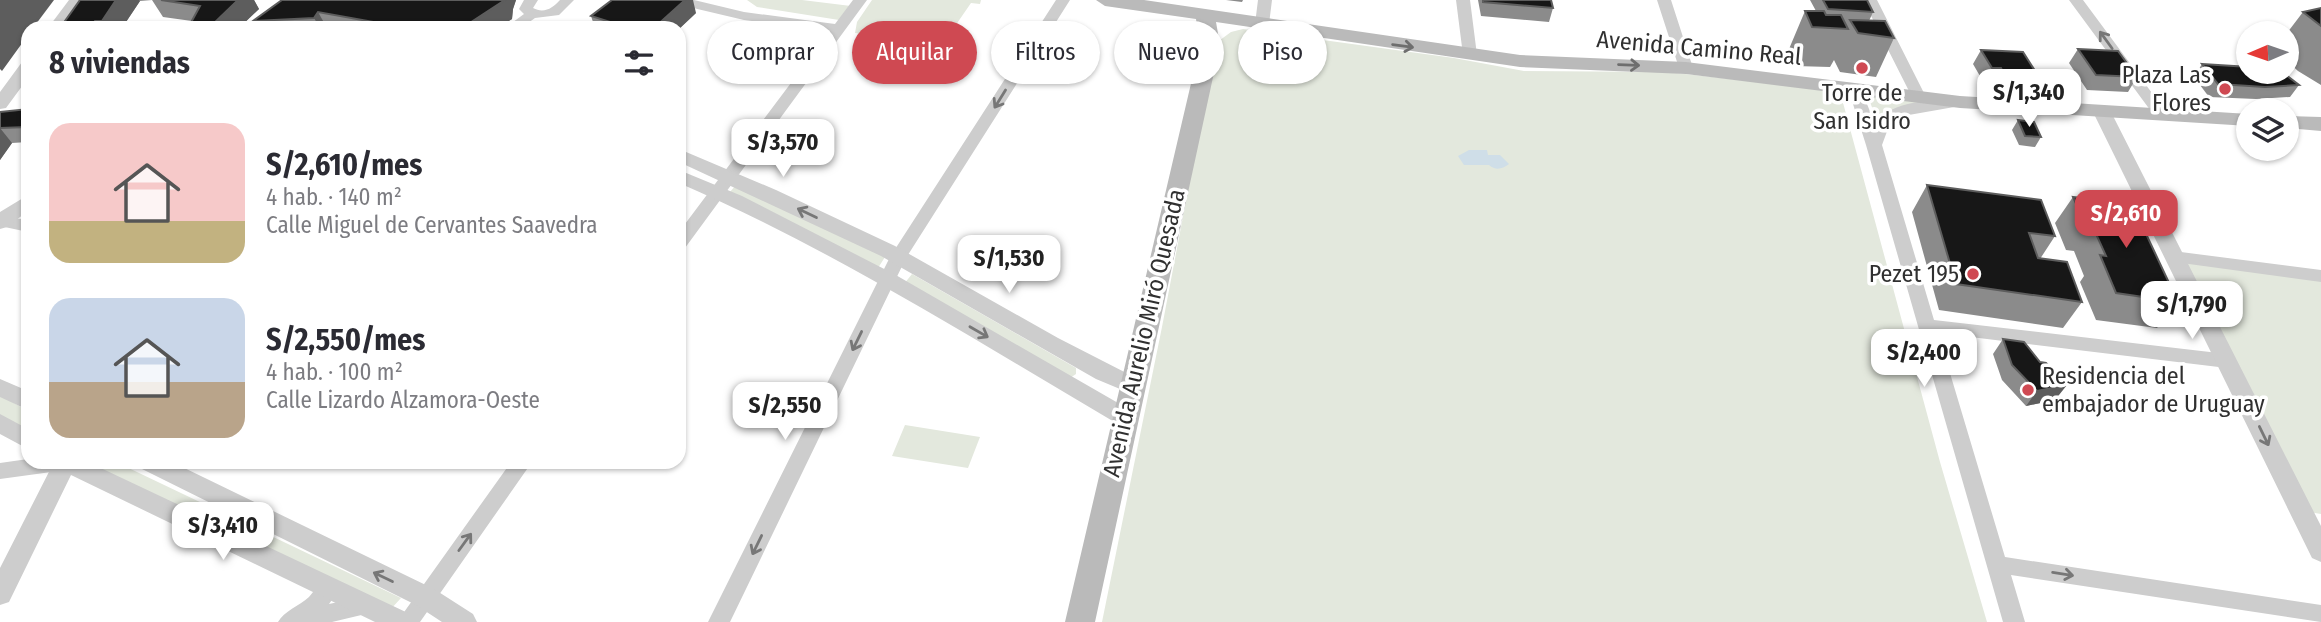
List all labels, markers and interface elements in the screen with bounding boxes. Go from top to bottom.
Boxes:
chip: Comprar [707,21,838,84]
chip: Alquilar [852,21,977,84]
chip: Filtros [991,21,1100,84]
chip: Nuevo [1114,21,1224,84]
chip: Piso [1238,21,1327,84]
north arrow [2236,21,2300,84]
map controls [2236,21,2299,161]
street label: Avenida Camino Real [1595,25,1803,71]
one-way arrow [2099,31,2113,50]
one-way arrow [1391,39,1413,52]
icon: filters [620,44,658,82]
text: 8 viviendas [49,45,190,81]
one-way arrow [1617,58,1640,71]
marker: Torre de San Isidro [1854,60,1870,76]
place label: Plaza Las Flores [2122,61,2211,117]
pin: S/1,340 [1964,69,2094,129]
text: S/1,340 [1993,78,2065,106]
place label: Torre de San Isidro [1813,79,1911,135]
marker: Plaza Las Flores [2217,81,2233,97]
one-way arrow [993,89,1007,109]
button: layers [2236,98,2299,161]
pin: S/3,570 [718,120,848,179]
text: S/3,570 [747,128,819,156]
text: S/2,610/mes [266,147,422,183]
icon: home [105,151,189,235]
text: 4 hab. · 140 m² [266,183,402,211]
street label: Avenida Aurelio Miró Quesada [1097,186,1191,480]
pin: S/2,610 [2061,190,2191,250]
text: S/2,610 [2091,199,2161,227]
one-way arrow [797,206,818,219]
text: Calle Miguel de Cervantes Saavedra [266,211,598,239]
pin: S/1,530 [944,236,1074,295]
text: S/1,530 [973,244,1045,272]
place label: Pezet 195 [1869,260,1959,288]
marker: Pezet 195 [1965,266,1981,282]
pin: S/1,790 [2127,282,2257,341]
text: S/1,790 [2157,290,2227,318]
text: S/2,550/mes [266,322,425,358]
icon: home [105,326,189,410]
one-way arrow [968,326,988,340]
one-way arrow [850,330,863,351]
pin: S/2,400 [1859,330,1989,389]
text: S/2,400 [1887,338,1961,366]
text: 4 hab. · 100 m² [266,358,403,386]
place label: Residencia del embajador de Uruguay [2042,362,2265,418]
pin: S/2,550 [720,382,850,442]
marker: Residencia del embajador de Uruguay [2020,382,2036,398]
text: Calle Lizardo Alzamora-Oeste [266,386,540,414]
text: S/2,550 [749,391,821,419]
one-way arrow [2258,425,2272,446]
pin: S/3,410 [158,503,288,562]
text: S/3,410 [188,511,258,539]
one-way arrow [458,533,472,552]
one-way arrow [749,534,763,555]
one-way arrow [2051,568,2074,581]
one-way arrow [374,569,394,583]

